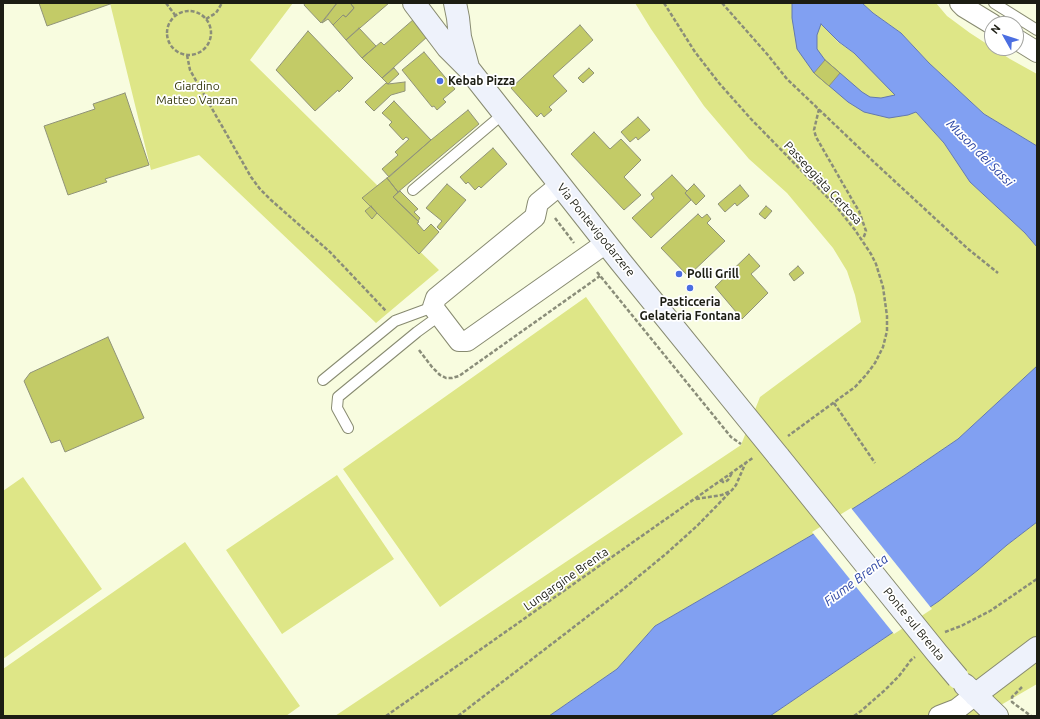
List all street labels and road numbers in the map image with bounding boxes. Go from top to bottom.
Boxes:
street label: Passeggiata Certosa [781,138,865,228]
street label: Via Pontevigodarzere [554,181,638,279]
street label: Lungargine Brenta [521,544,611,614]
street label: Ponte sul Brenta [880,585,948,663]

